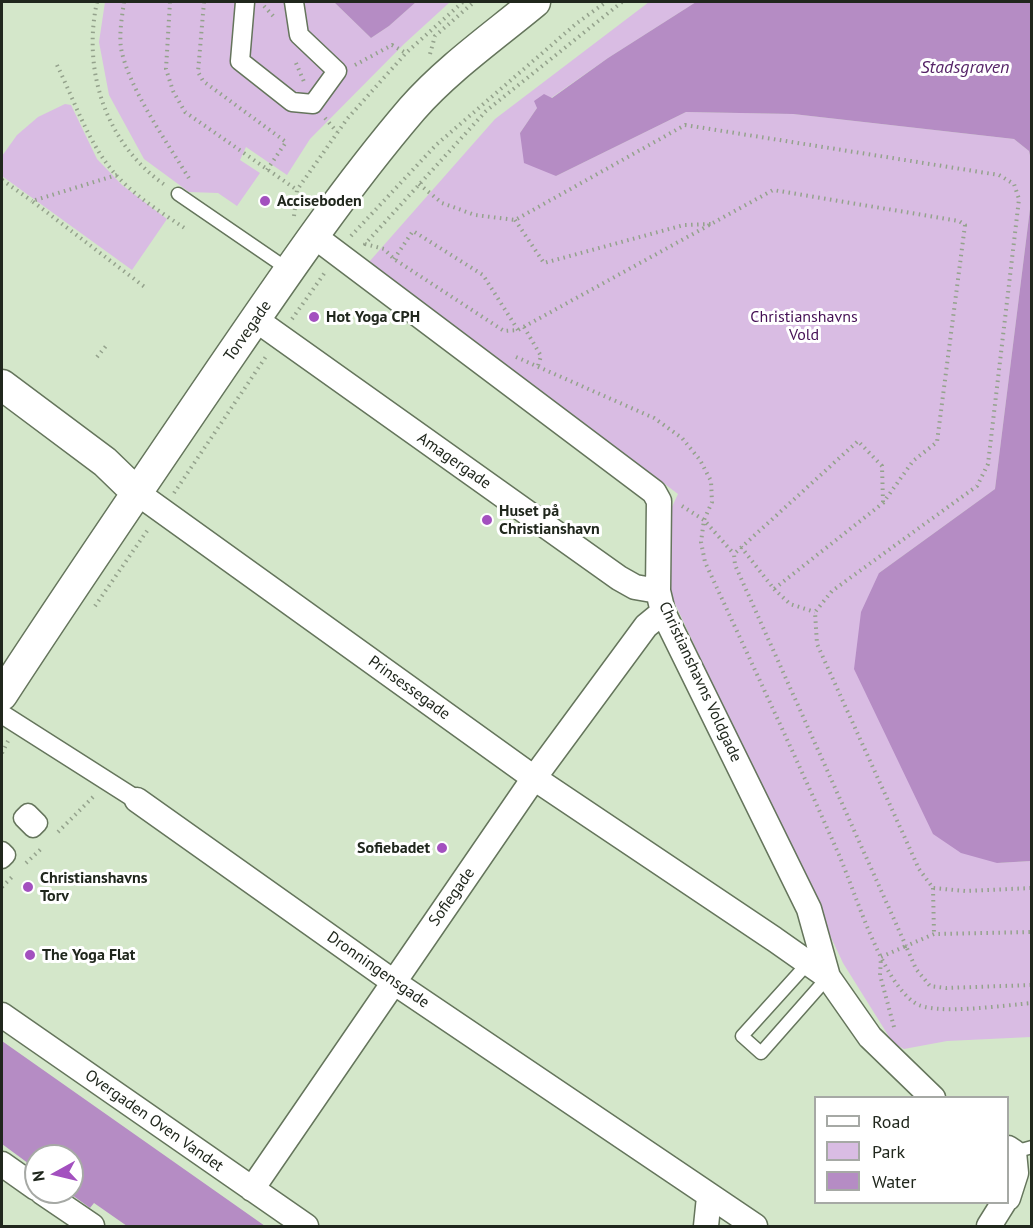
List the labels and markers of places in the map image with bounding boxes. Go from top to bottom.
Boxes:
place label: Acciseboden [277,191,362,211]
marker: Acciseboden [258,194,272,208]
place label: Hot Yoga CPH [326,307,420,327]
marker: Hot Yoga CPH [307,310,321,324]
place label: Huset på Christianshavn [499,501,600,539]
marker: Huset på Christianshavn [480,513,494,527]
place label: Sofiebadet [357,838,430,858]
marker: Sofiebadet [435,841,449,855]
place label: Christianshavns Torv [40,868,147,906]
marker: Christianshavns Torv [21,880,35,894]
place label: The Yoga Flat [42,945,135,965]
marker: The Yoga Flat [23,948,37,962]

